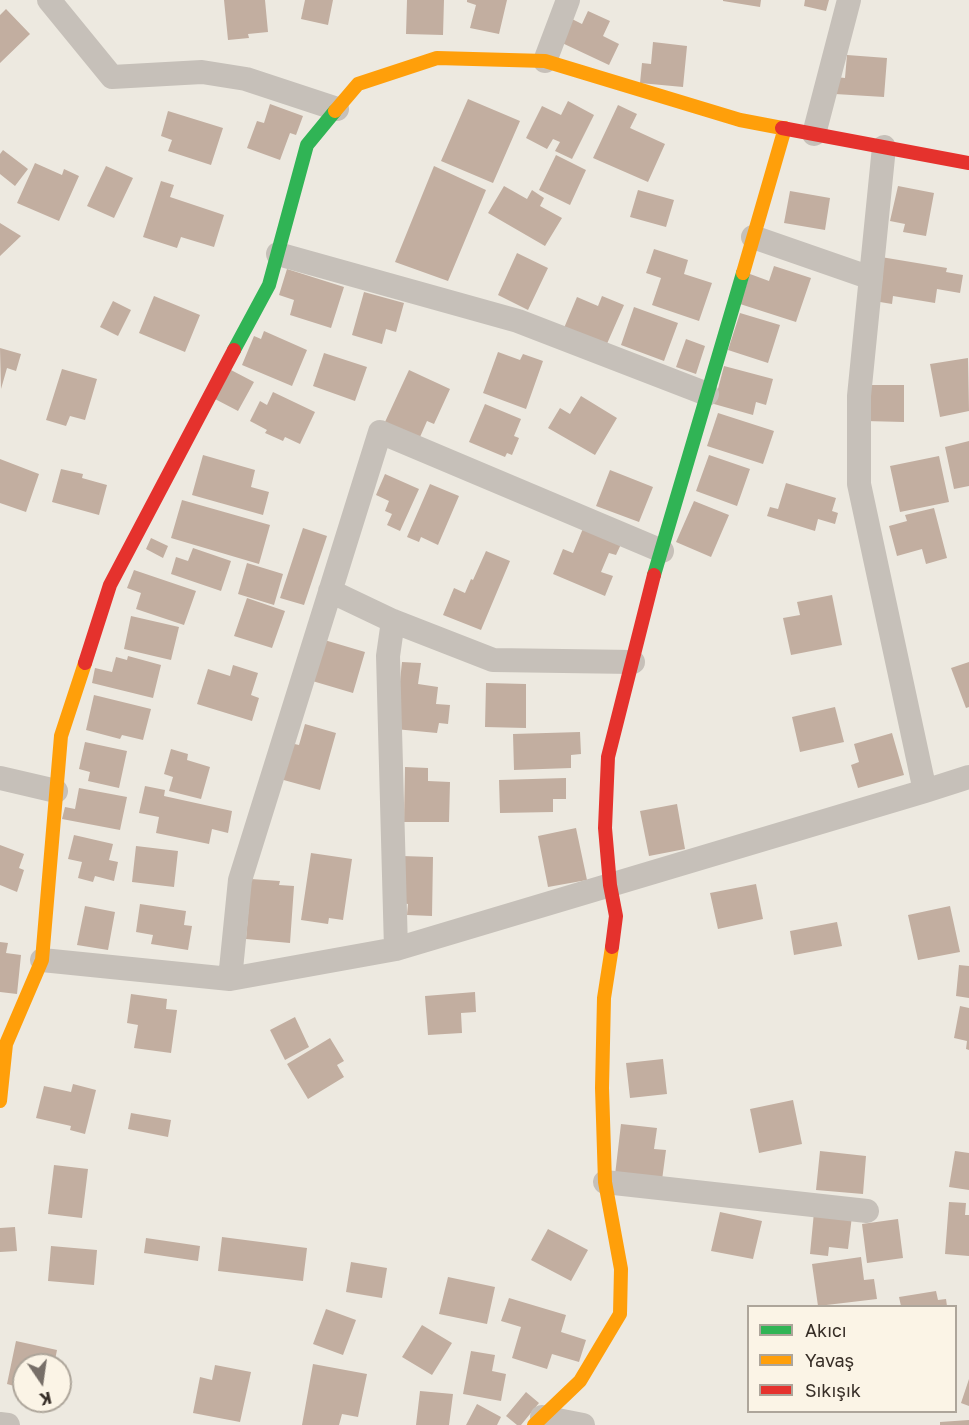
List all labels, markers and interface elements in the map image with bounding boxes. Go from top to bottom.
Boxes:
legend [747,1305,957,1413]
text: Akıcı [805,1319,847,1341]
text: Yavaş [805,1349,854,1371]
north arrow [12,1353,72,1413]
text: Sıkışık [805,1379,861,1401]
text: K [38,1388,54,1410]

